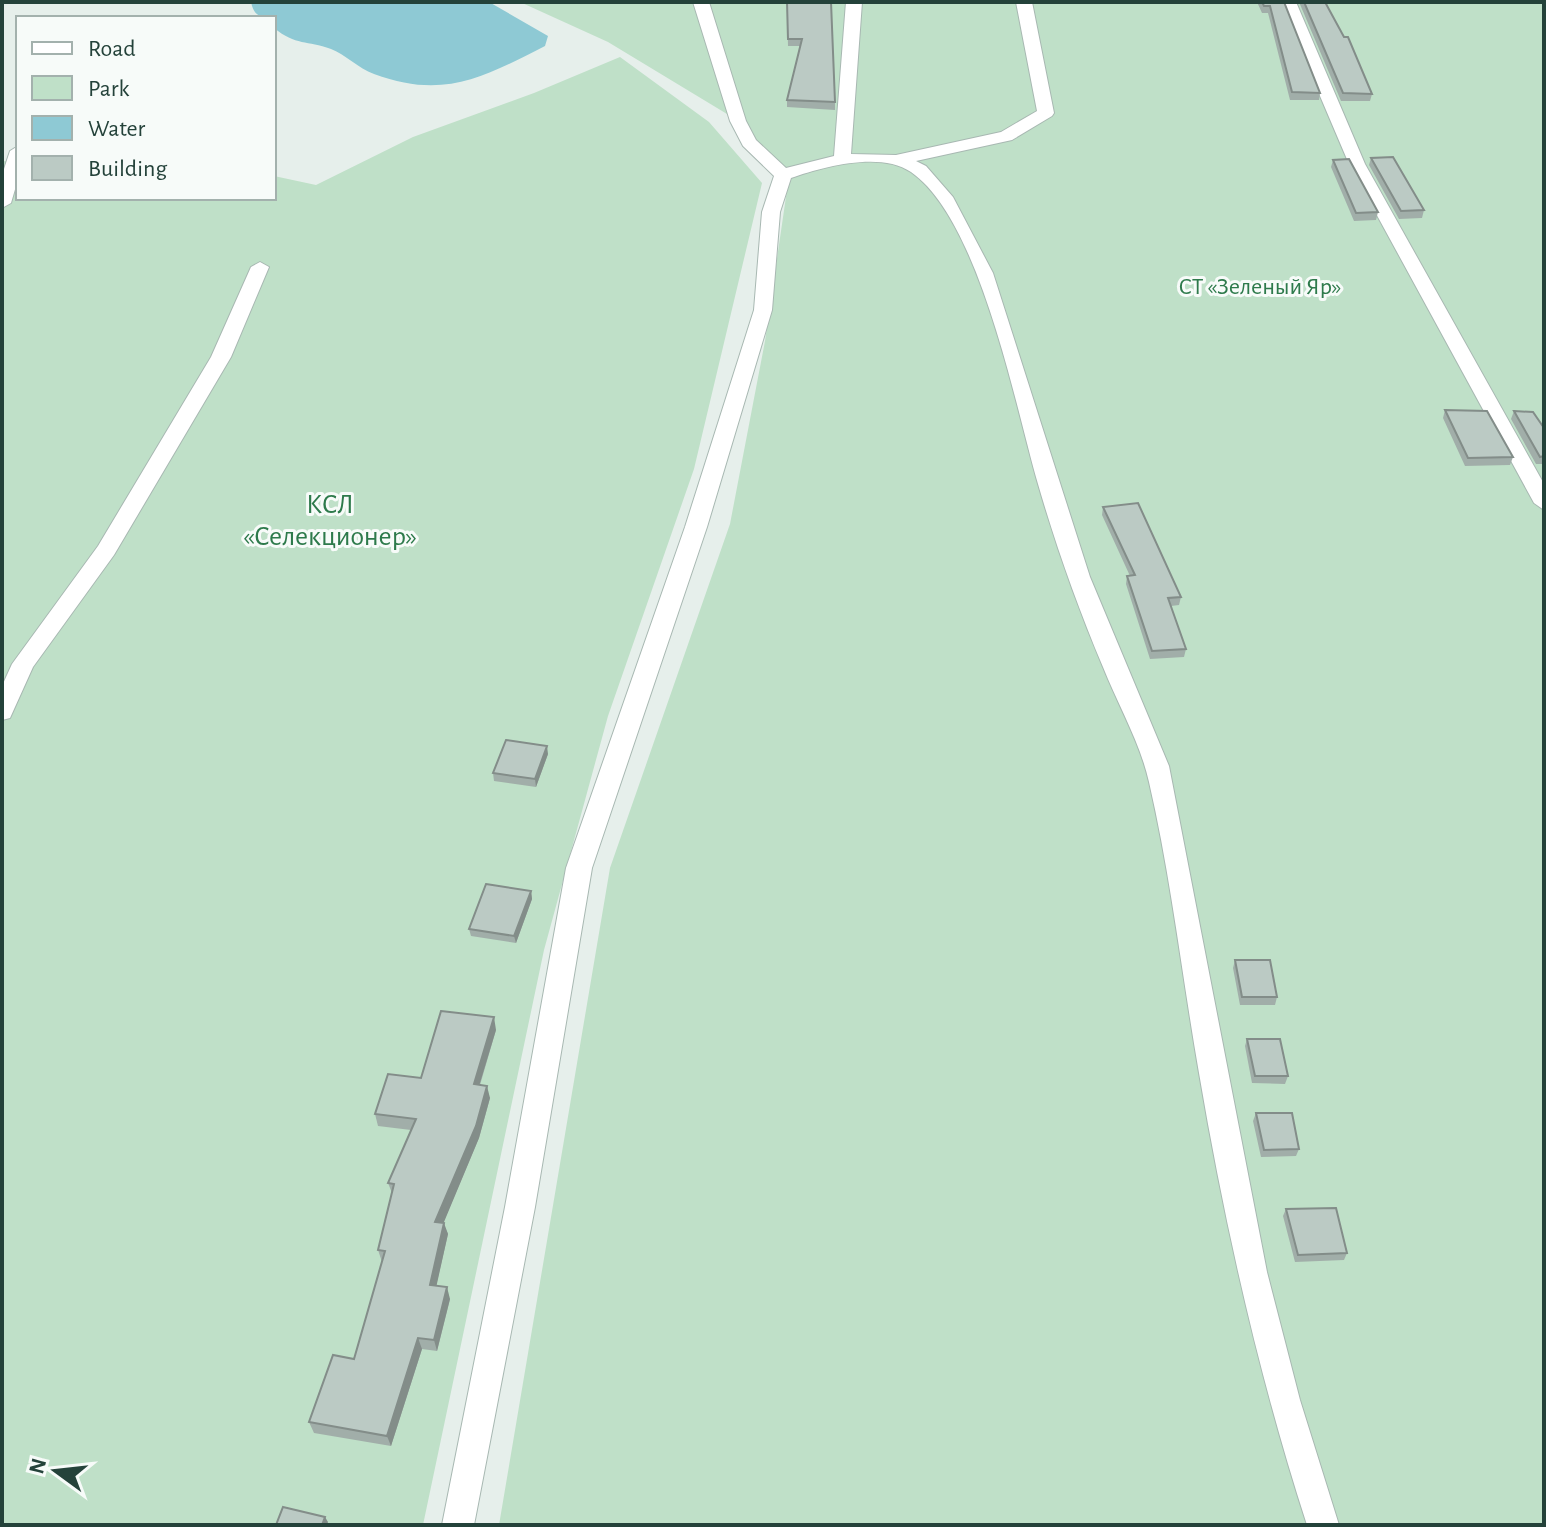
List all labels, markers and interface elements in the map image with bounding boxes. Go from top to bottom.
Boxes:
legend [16,16,276,200]
text: Road [88,37,136,61]
text: Park [88,77,129,101]
text: Water [88,117,146,141]
text: Building [88,157,167,181]
park label: СТ «Зеленый Яр» [1178,275,1342,299]
park label: КСЛ «Селекционер» [243,491,417,551]
north arrow [16,1431,96,1511]
text: N [25,1456,50,1476]

